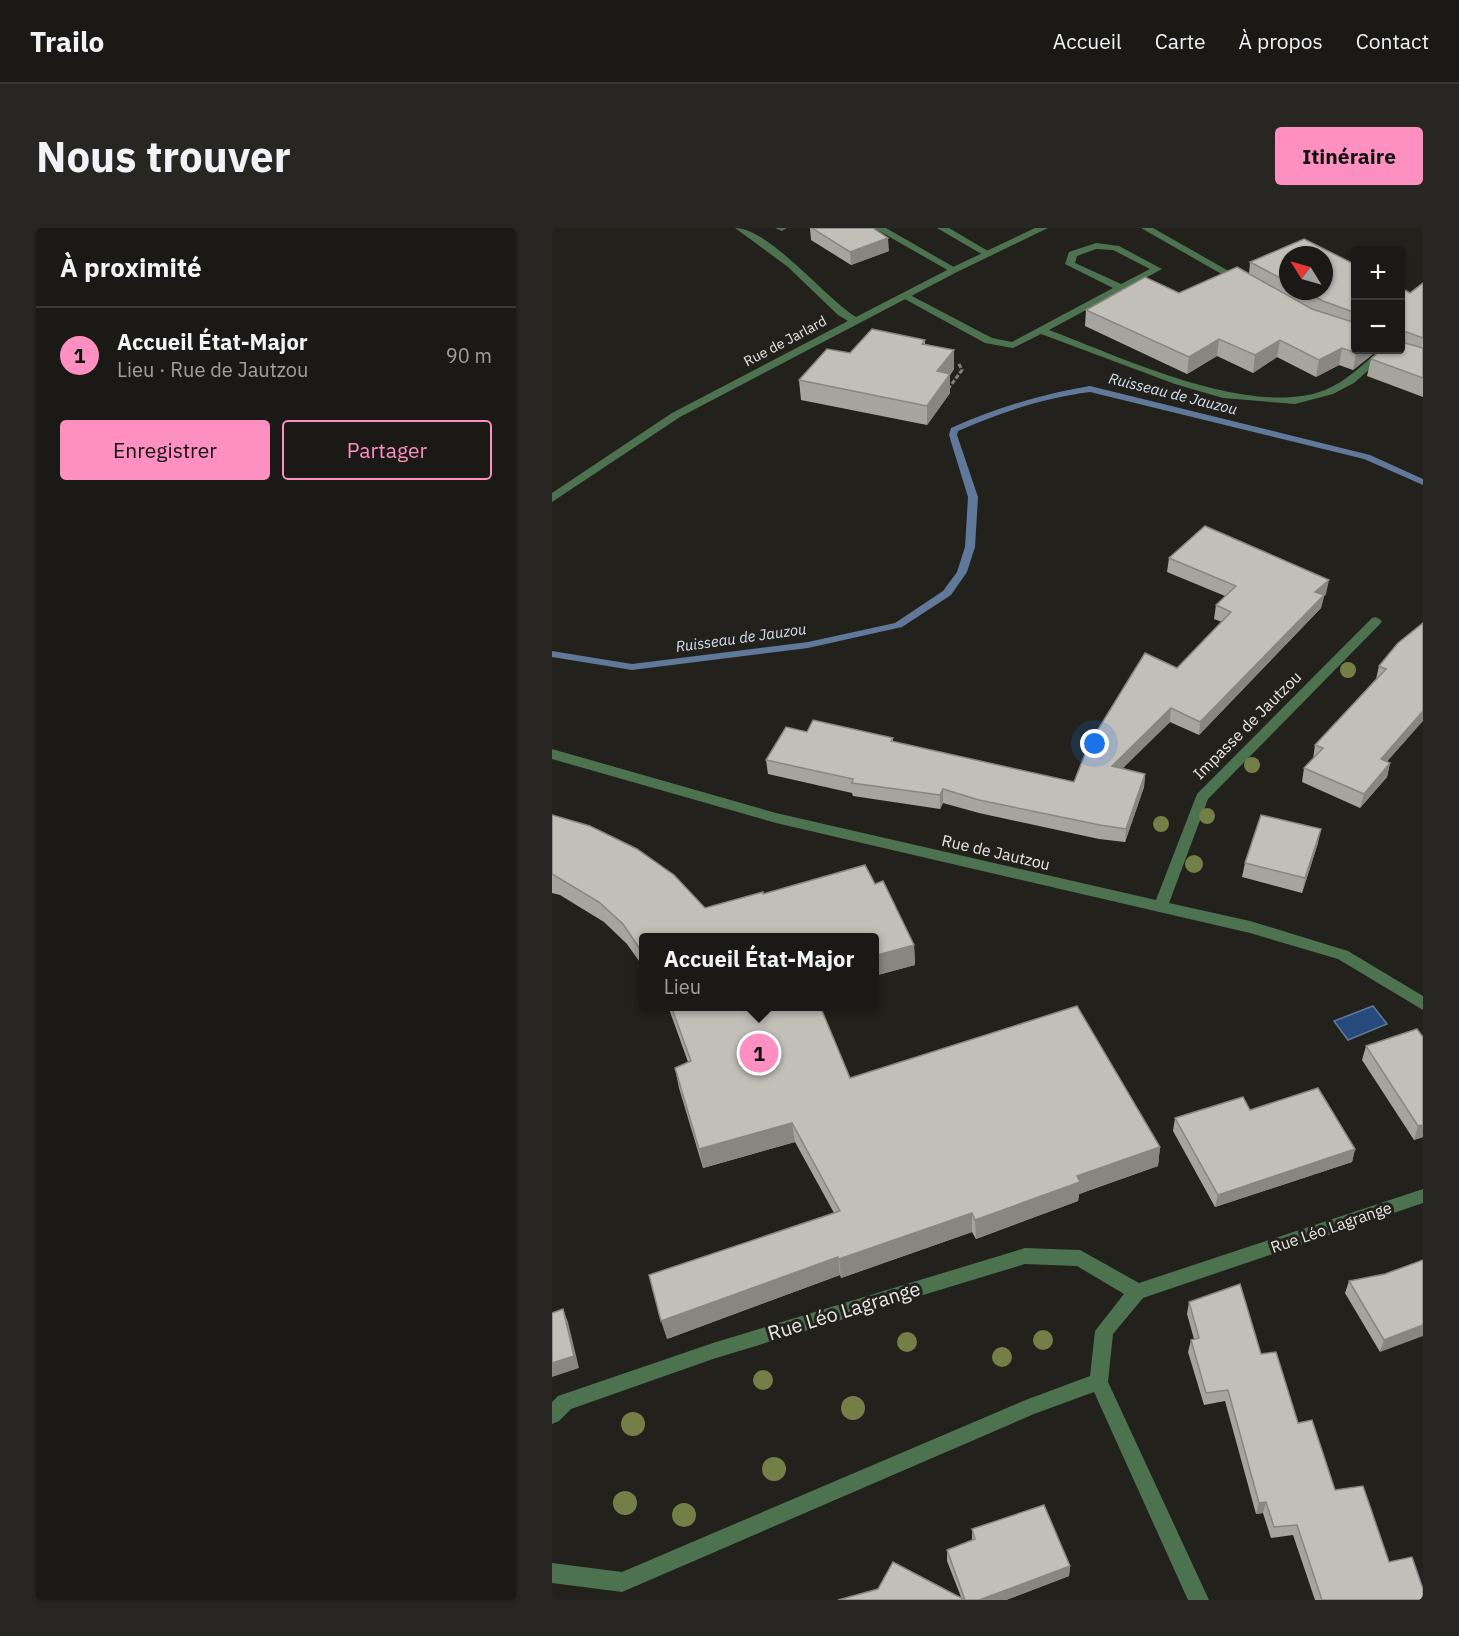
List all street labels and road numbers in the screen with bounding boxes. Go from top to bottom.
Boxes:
street label: Rue de Jarlard [740,312,830,370]
street label: Impasse de Jautzou [1189,667,1305,783]
street label: Rue de Jautzou [940,830,1052,874]
street label: Rue Léo Lagrange [1268,1197,1394,1257]
street label: Rue Léo Lagrange [764,1274,924,1347]

